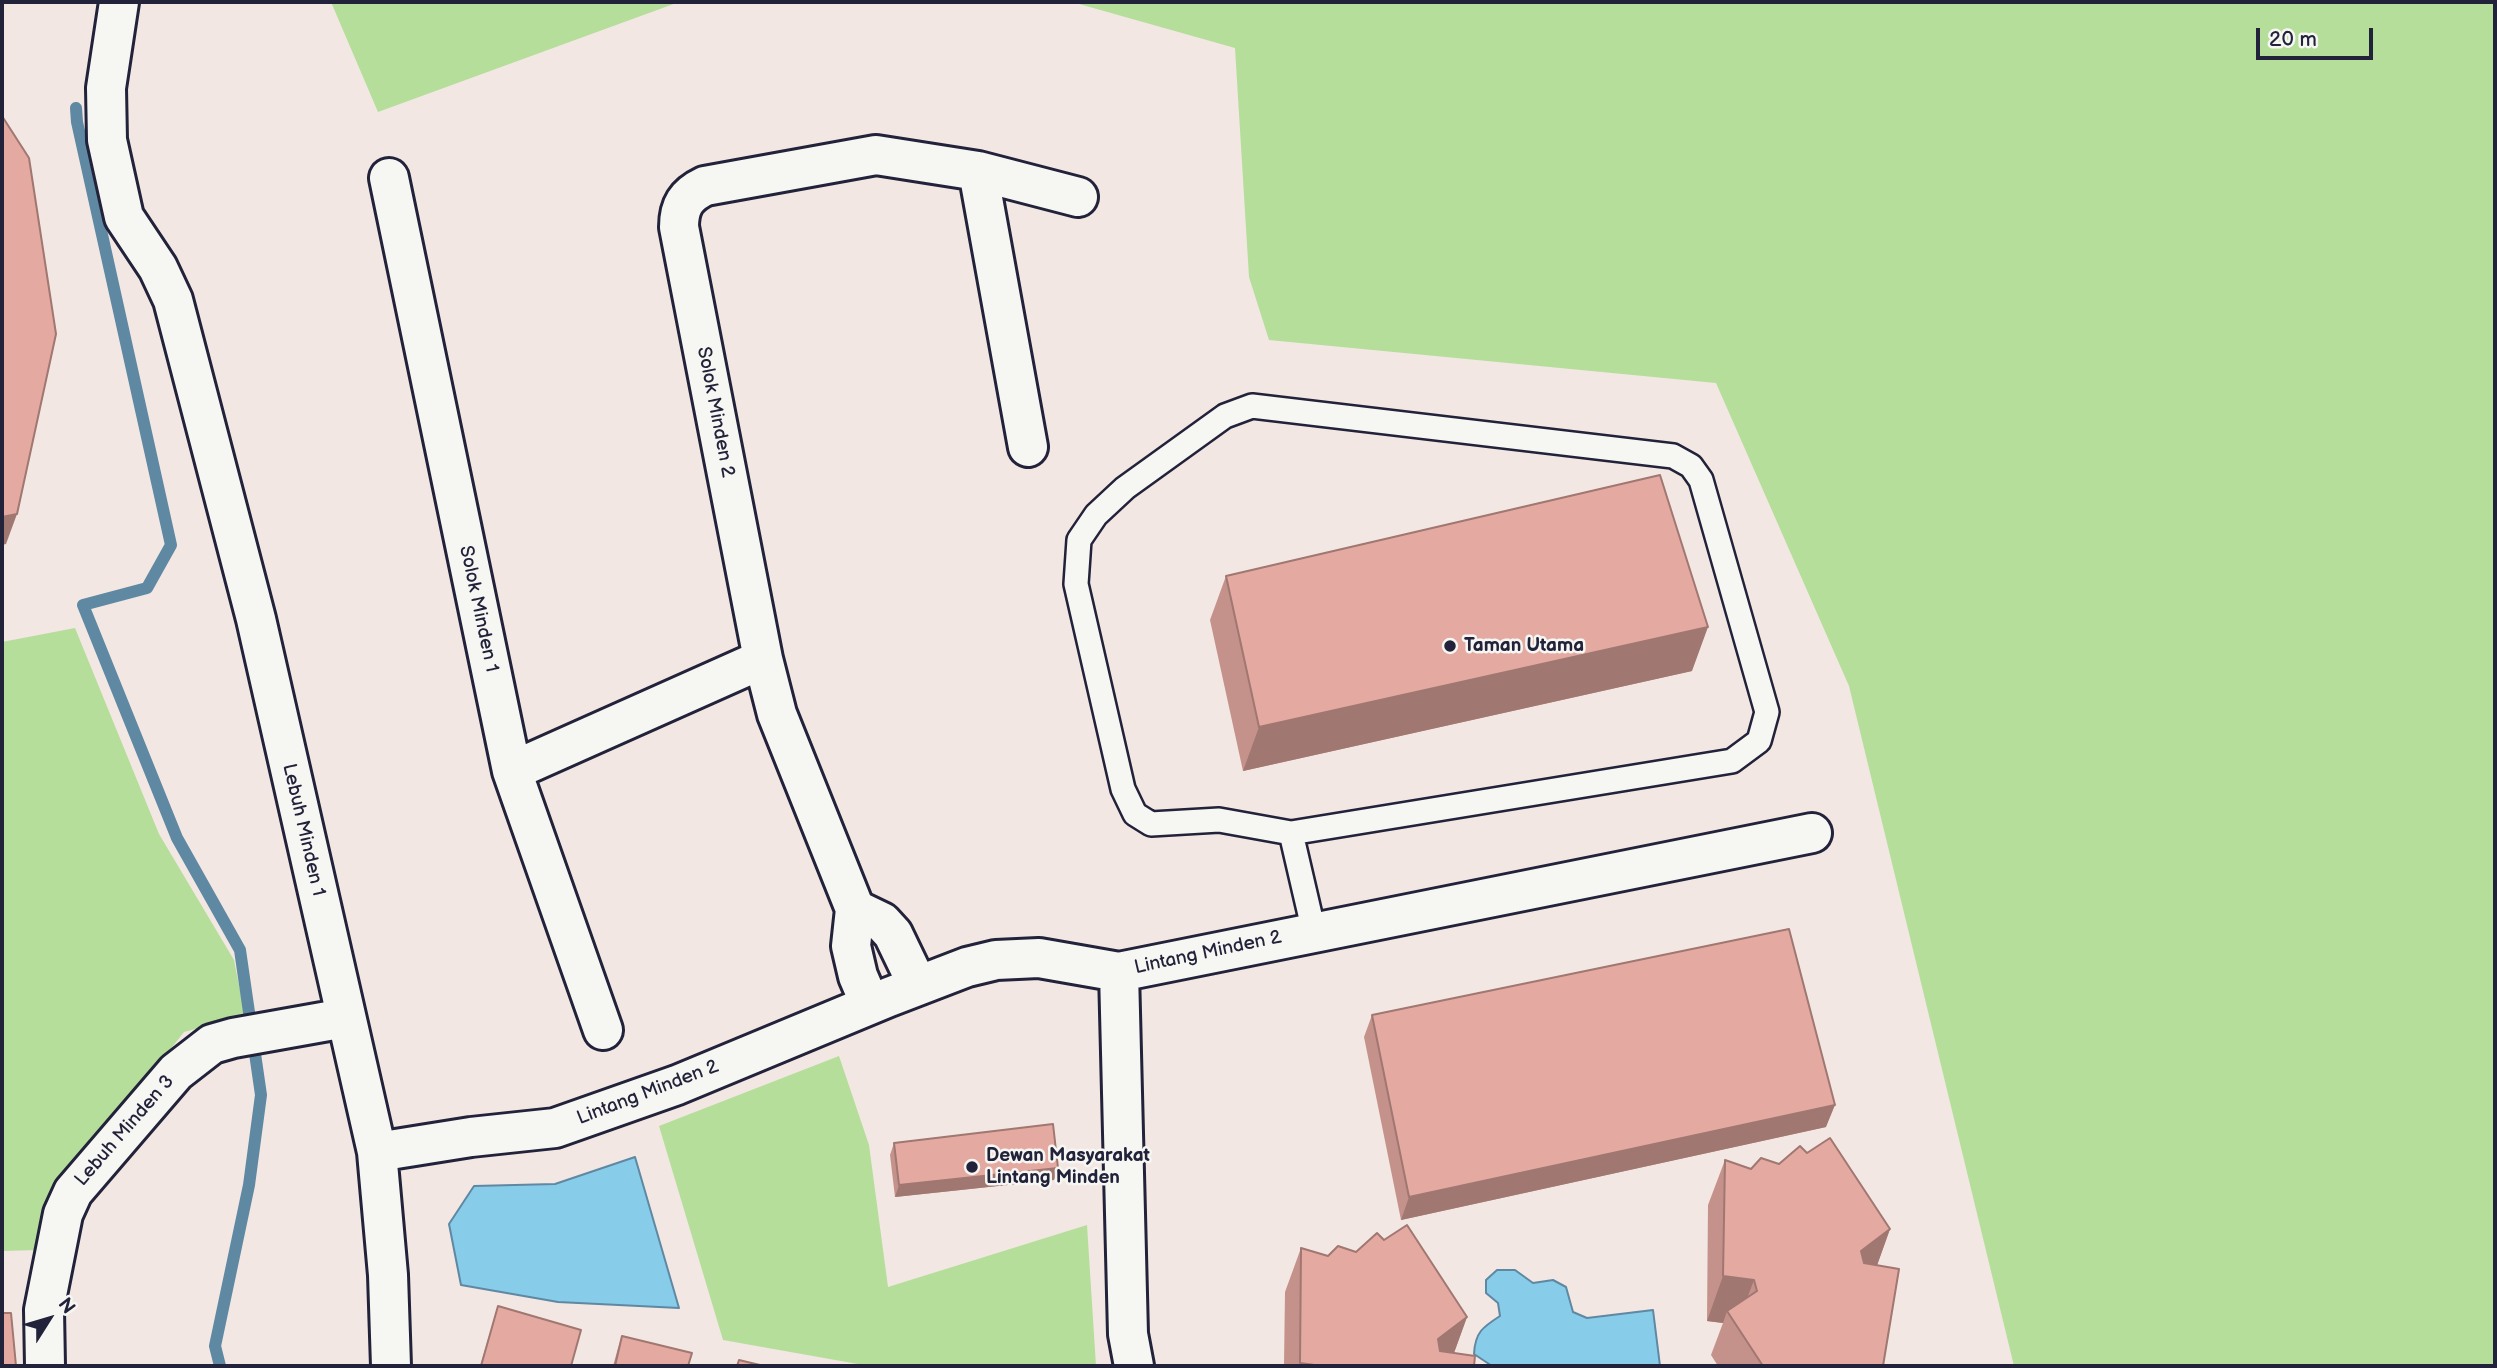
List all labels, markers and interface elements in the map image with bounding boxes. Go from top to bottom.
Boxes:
scale bar [2259,14,2376,58]
text: 20 m [2269,27,2317,52]
street label: Solok Minden 2 [691,345,739,479]
street label: Solok Minden 1 [453,544,503,674]
place label: Taman Utama [1464,635,1584,657]
marker: Taman Utama [1442,638,1458,654]
street label: Lebuh Minden 1 [277,762,329,898]
street label: Lintang Minden 2 [1132,926,1284,980]
street label: Lintang Minden 2 [574,1056,722,1130]
street label: Lebuh Minden 3 [71,1071,179,1191]
place label: Dewan Masyarakat Lintang Minden [986,1145,1150,1189]
marker: Dewan Masyarakat Lintang Minden [964,1159,980,1175]
north arrow [14,1284,84,1354]
text: N [53,1293,80,1319]

